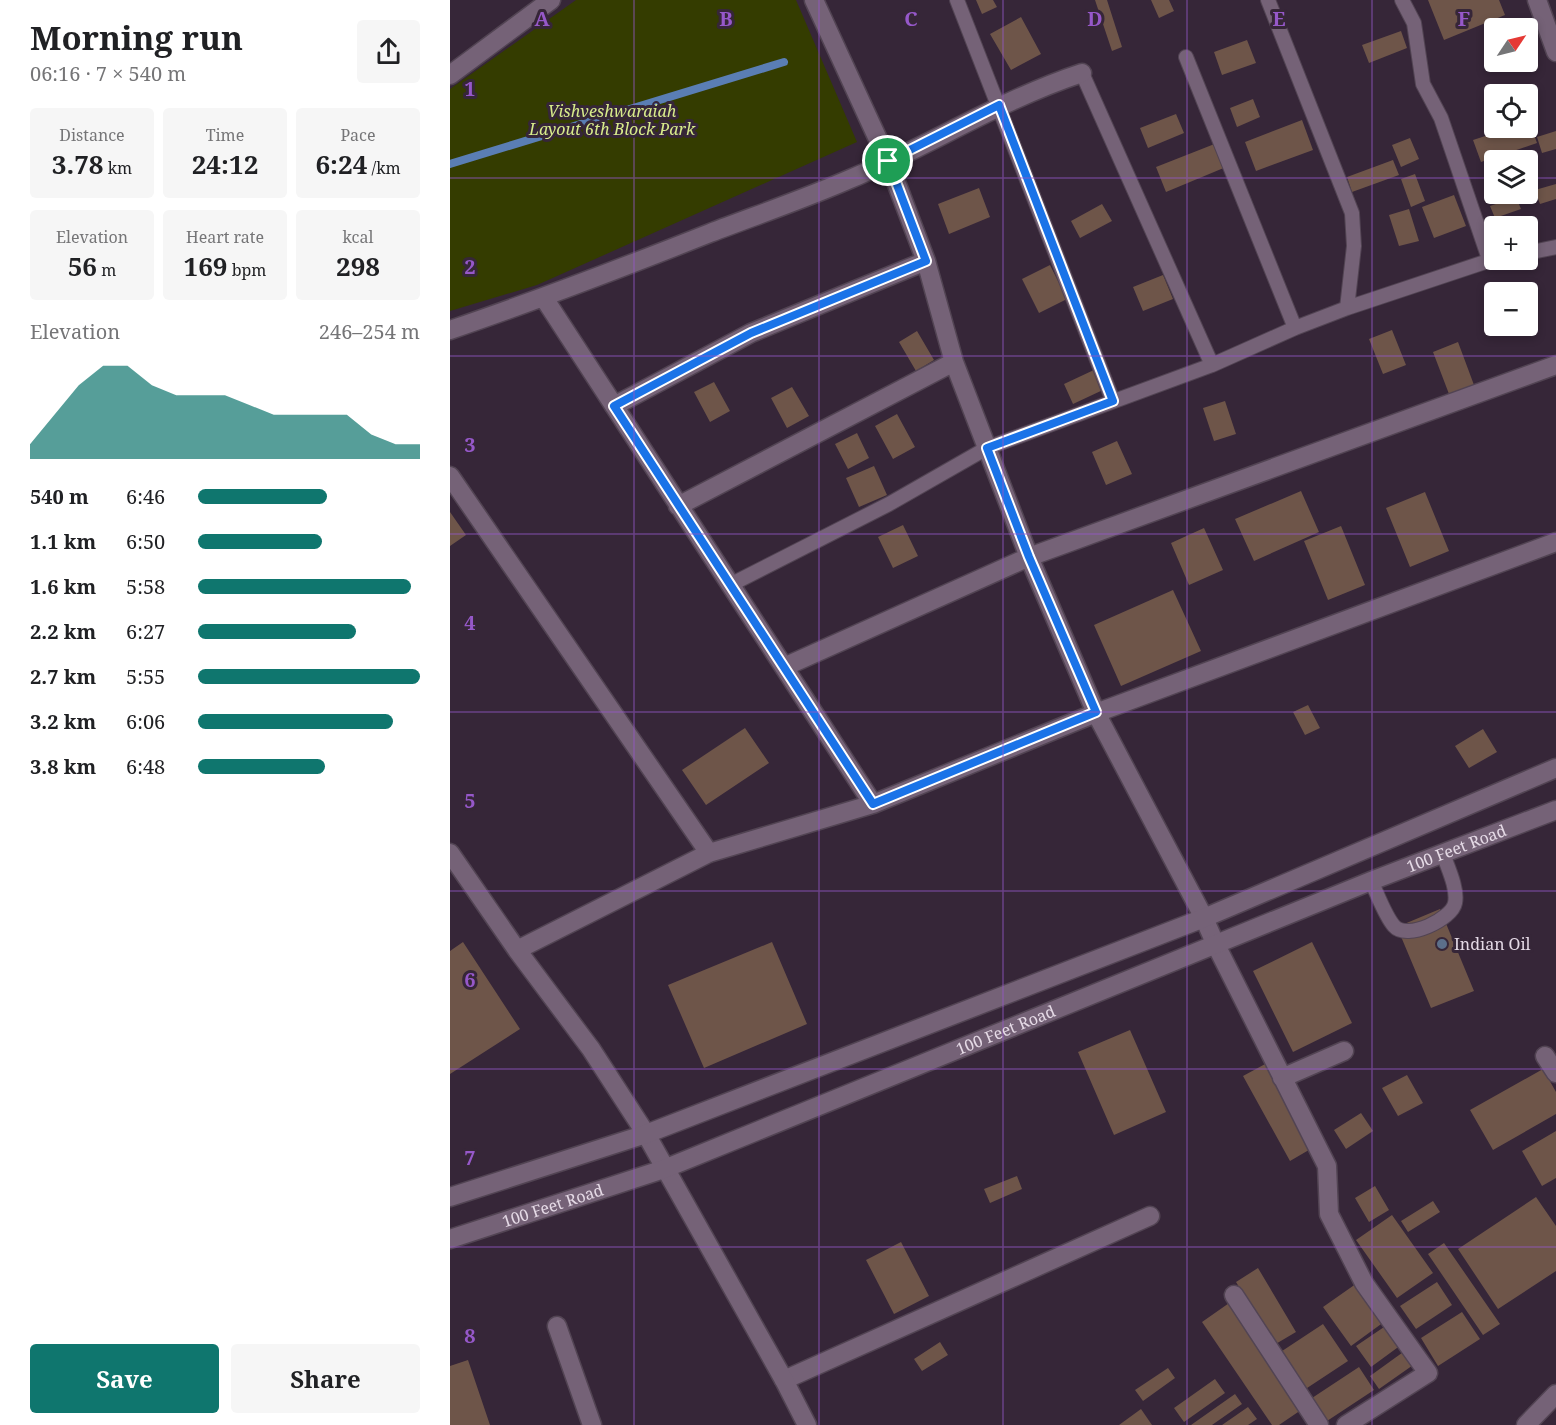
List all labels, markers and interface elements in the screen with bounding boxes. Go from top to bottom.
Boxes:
text: A [534,5,550,32]
text: B [719,5,733,32]
text: C [904,5,918,32]
text: D [1087,5,1103,32]
text: E [1272,5,1286,32]
text: F [1458,5,1470,32]
text: Morning run [30,15,243,60]
north arrow [1484,18,1538,72]
map controls [1484,18,1538,336]
button: share [357,20,420,83]
text: 06:16 · 7 × 540 m [30,60,186,87]
text: 1 [464,75,476,102]
button: locate [1484,84,1538,138]
park label: Vishveshwaraiah Layout 6th Block Park [528,100,696,140]
text: Distance [59,124,125,146]
text: Time [206,124,244,146]
text: Pace [340,124,376,146]
pin [862,135,913,186]
icon: arrive [871,144,904,177]
text: 3.78 [52,146,104,182]
text: 24:12 [192,146,258,182]
text: 6:24 [315,146,367,182]
button: layers [1484,150,1538,204]
text: km [104,157,132,179]
text: /km [367,157,401,179]
button: + [1484,216,1538,270]
text: Elevation [56,226,128,248]
text: Heart rate [186,226,264,248]
text: kcal [343,226,373,248]
text: 56 [68,248,97,284]
text: 169 [183,248,228,284]
text: 298 [336,248,380,284]
text: 2 [464,253,476,280]
text: m [97,259,116,281]
text: bpm [228,259,267,281]
button: − [1484,282,1538,336]
text: Elevation [30,318,120,345]
text: 246–254 m [319,318,420,345]
text: 3 [464,431,476,458]
text: 540 m [30,483,89,510]
text: 6:46 [126,483,165,510]
text: 1.1 km [30,528,96,555]
text: 6:50 [126,528,165,555]
text: 1.6 km [30,573,96,600]
text: 5:58 [126,573,165,600]
text: 4 [464,609,476,636]
text: 2.2 km [30,618,96,645]
text: 6:27 [126,618,165,645]
text: 2.7 km [30,663,96,690]
text: 5:55 [126,663,165,690]
text: 3.2 km [30,708,96,735]
text: 6:06 [126,708,165,735]
text: 3.8 km [30,753,96,780]
text: 6:48 [126,753,165,780]
text: 5 [464,787,476,814]
street label: 100 Feet Road [1403,819,1510,877]
place label: Indian Oil [1454,933,1531,955]
marker: Indian Oil [1435,937,1449,951]
text: 6 [464,966,476,993]
street label: 100 Feet Road [953,1000,1059,1060]
text: 7 [464,1144,476,1171]
street label: 100 Feet Road [499,1179,606,1232]
text: 8 [464,1322,476,1349]
button: Save [30,1344,219,1413]
button: Share [231,1344,420,1413]

